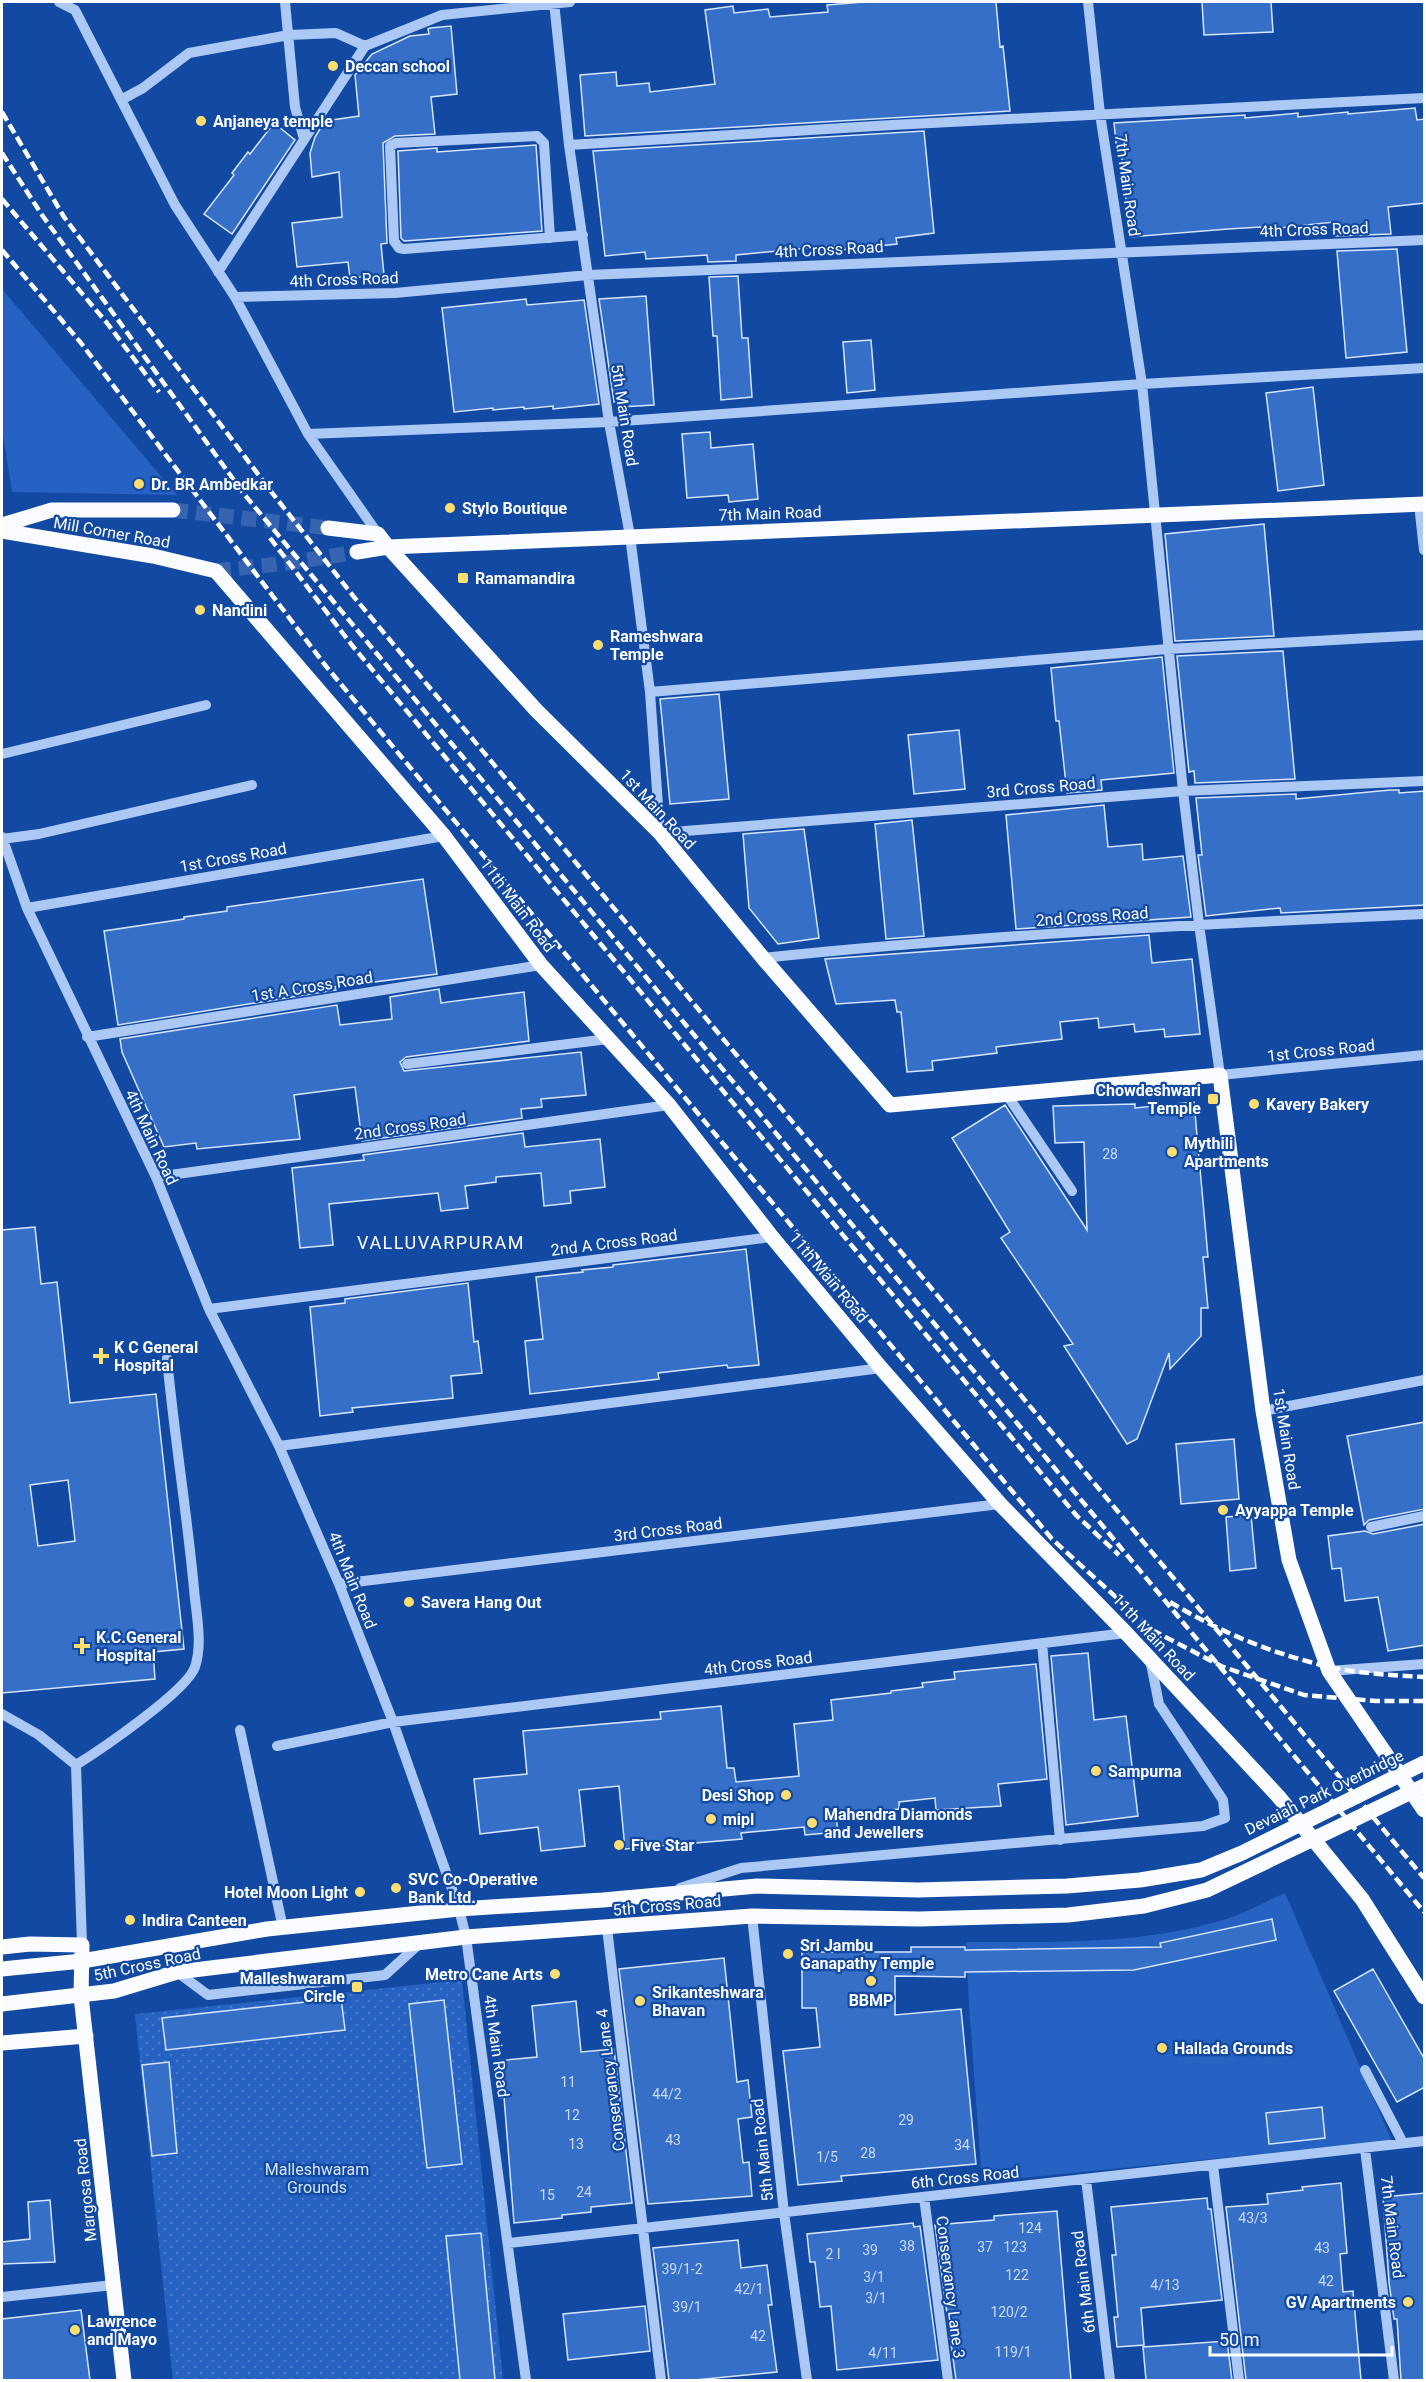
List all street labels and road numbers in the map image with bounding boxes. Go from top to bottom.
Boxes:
street label: 7th Main Road [1111,133,1144,237]
street label: 4th Cross Road [1259,218,1369,241]
street label: 4th Cross Road [774,237,884,262]
street label: 4th Cross Road [289,268,399,291]
street label: 5th Main Road [607,363,642,467]
street label: 7th Main Road [718,502,822,525]
street label: Mill Corner Road [52,513,172,552]
street label: 1st Main Road [616,765,700,853]
street label: 3rd Cross Road [986,773,1096,802]
street label: 1st Cross Road [178,839,288,876]
street label: 11th Main Road [476,855,559,956]
street label: 2nd Cross Road [1035,903,1149,930]
street label: 1st A Cross Road [250,968,374,1005]
street label: 1st Cross Road [1266,1035,1376,1066]
street label: 4th Main Road [121,1086,182,1188]
street label: 2nd Cross Road [353,1109,467,1144]
street label: 2nd A Cross Road [550,1225,678,1260]
street label: 11th Main Road [785,1228,872,1326]
street label: 1st Main Road [1269,1387,1304,1491]
street label: 3rd Cross Road [613,1513,723,1546]
street label: 4th Main Road [324,1529,381,1632]
street label: 11th Main Road [1108,1590,1199,1685]
street label: 4th Cross Road [703,1647,813,1680]
street label: Devaiah Park Overbridge [1242,1746,1407,1839]
street label: 5th Cross Road [612,1891,722,1920]
street label: 5th Cross Road [92,1944,202,1985]
street label: 4th Main Road [480,1994,513,2098]
street label: Conservancy Lane 4 [592,2008,629,2152]
street label: 5th Main Road [748,2098,777,2202]
street label: Margosa Road [71,2137,100,2243]
street label: 6th Cross Road [910,2162,1020,2193]
street label: 7th Main Road [1377,2175,1408,2279]
street label: Conservancy Lane 3 [932,2215,969,2359]
street label: 6th Main Road [1068,2230,1099,2334]

